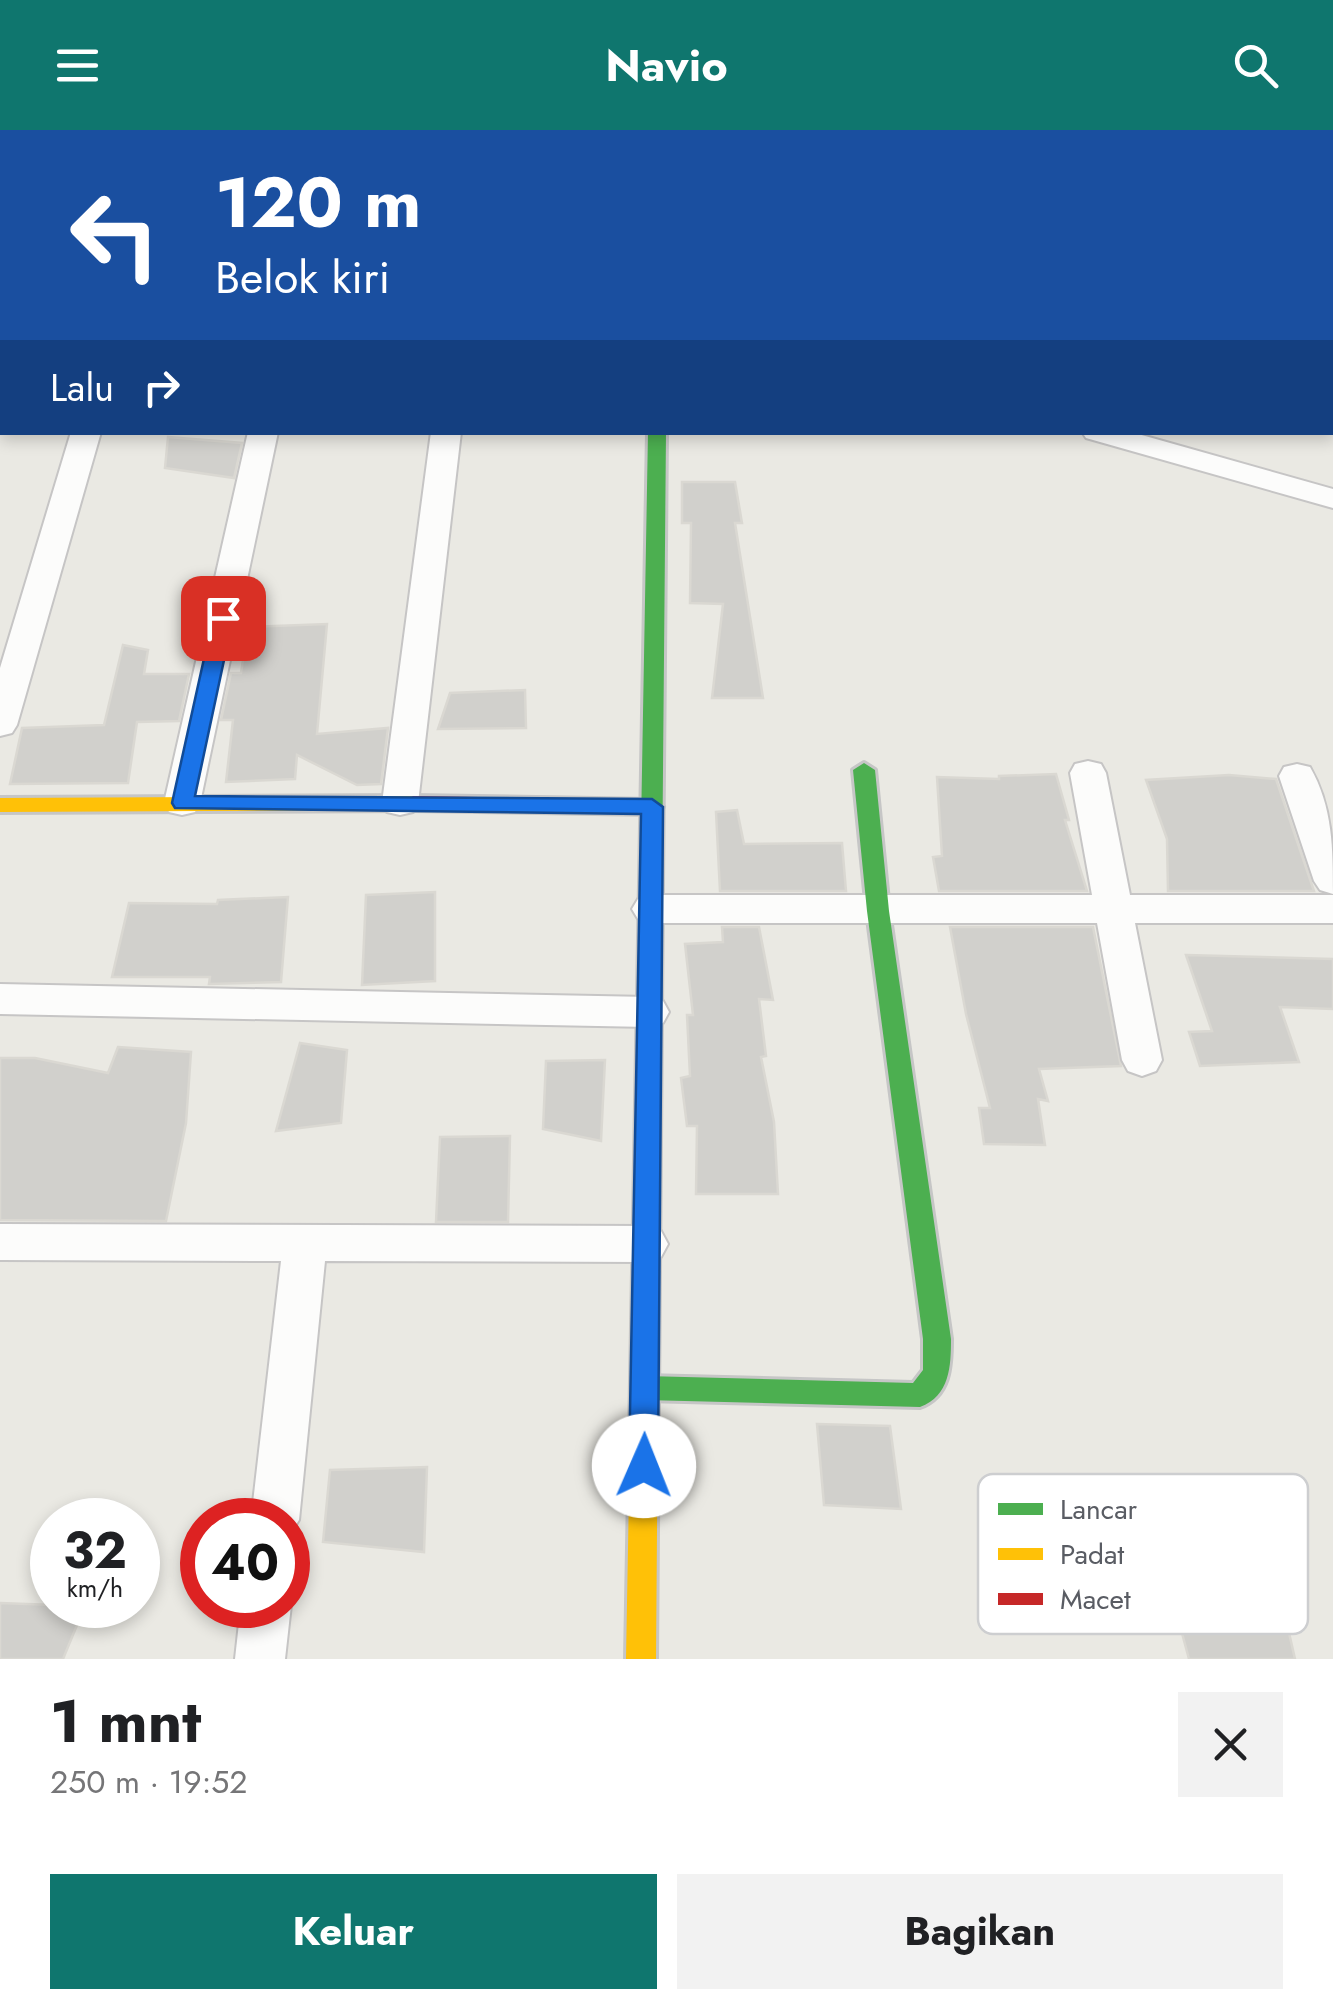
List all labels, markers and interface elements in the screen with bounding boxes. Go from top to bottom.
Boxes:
text: Navio [605,33,728,98]
icon: menu [50,38,105,93]
icon: search [1228,38,1283,93]
text: 120 m [215,152,421,253]
icon: left [50,170,180,300]
text: Belok kiri [215,245,390,310]
text: Lalu [50,360,114,415]
icon: right [134,360,189,415]
pin [181,576,266,661]
icon: arrive [196,591,251,646]
position arrow [592,1414,696,1518]
legend [978,1474,1308,1634]
text: Lancar [1060,1489,1138,1530]
speed limit sign: 40 [180,1498,310,1628]
text: 32 [63,1514,127,1587]
text: Padat [1060,1534,1124,1575]
text: km/h [67,1570,123,1606]
text: Macet [1060,1579,1131,1620]
text: 1 mnt [50,1678,201,1765]
button: close [1178,1692,1283,1797]
text: 250 m · 19:52 [50,1759,248,1805]
button: Keluar [50,1874,657,1989]
button: Bagikan [677,1874,1283,1989]

